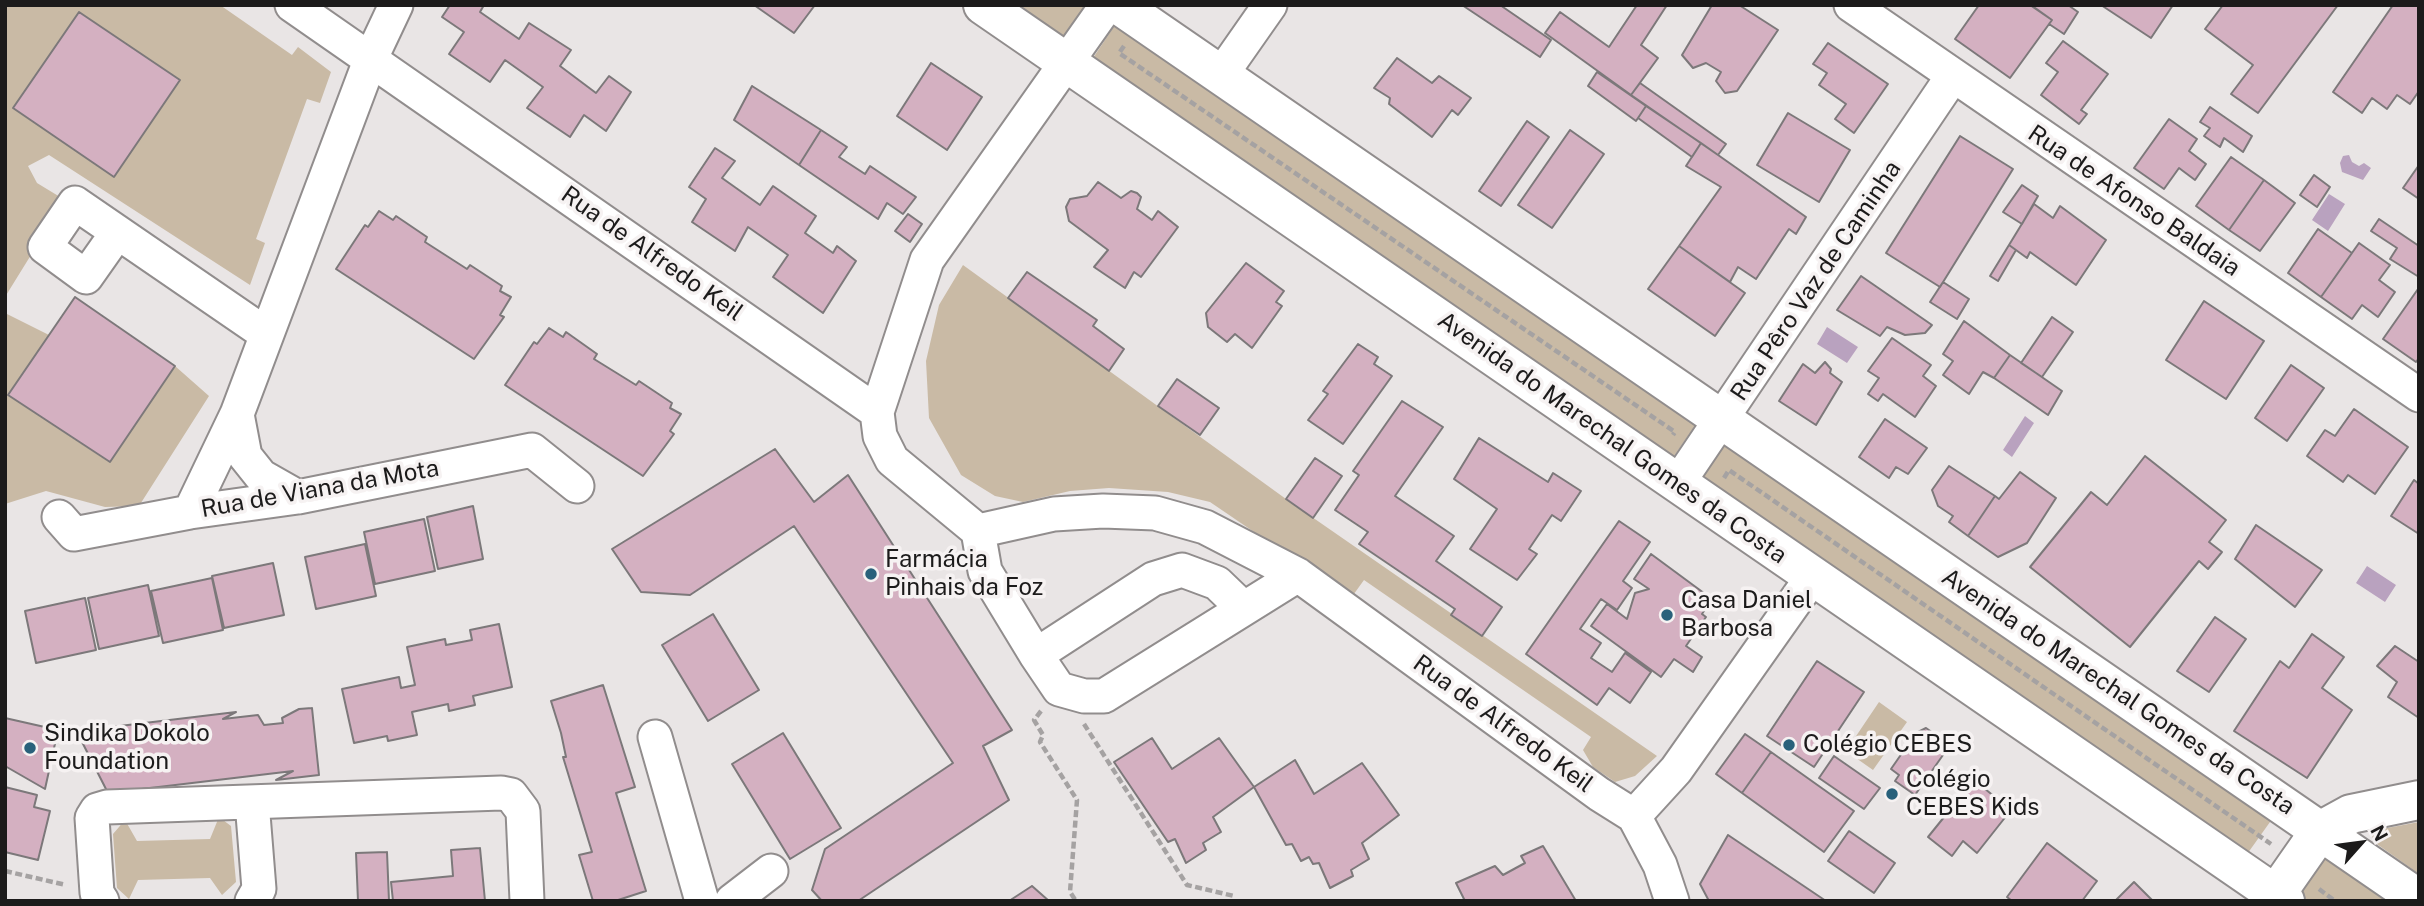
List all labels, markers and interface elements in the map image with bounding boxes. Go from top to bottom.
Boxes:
street label: Rua de Afonso Baldaia [2022,119,2246,283]
street label: Rua Pêro Vaz de Caminha [1725,156,1907,406]
street label: Rua de Alfredo Keil [556,180,748,328]
street label: Avenida do Marechal Gomes da Costa [1432,306,1792,570]
street label: Rua de Viana da Mota [199,454,441,524]
place label: Farmácia Pinhais da Foz [885,546,1043,602]
street label: Avenida do Marechal Gomes da Costa [1936,563,2300,821]
marker: Farmácia Pinhais da Foz [863,566,879,582]
place label: Casa Daniel Barbosa [1681,587,1812,643]
marker: Casa Daniel Barbosa [1659,607,1675,623]
street label: Rua de Alfredo Keil [1407,649,1599,799]
place label: Sindika Dokolo Foundation [44,720,210,776]
place label: Colégio CEBES [1803,731,1972,759]
marker: Colégio CEBES [1781,737,1797,753]
marker: Sindika Dokolo Foundation [22,740,38,756]
place label: Colégio CEBES Kids [1906,766,2039,822]
marker: Colégio CEBES Kids [1884,786,1900,802]
north arrow [2326,808,2396,878]
text: N [2366,821,2393,845]

